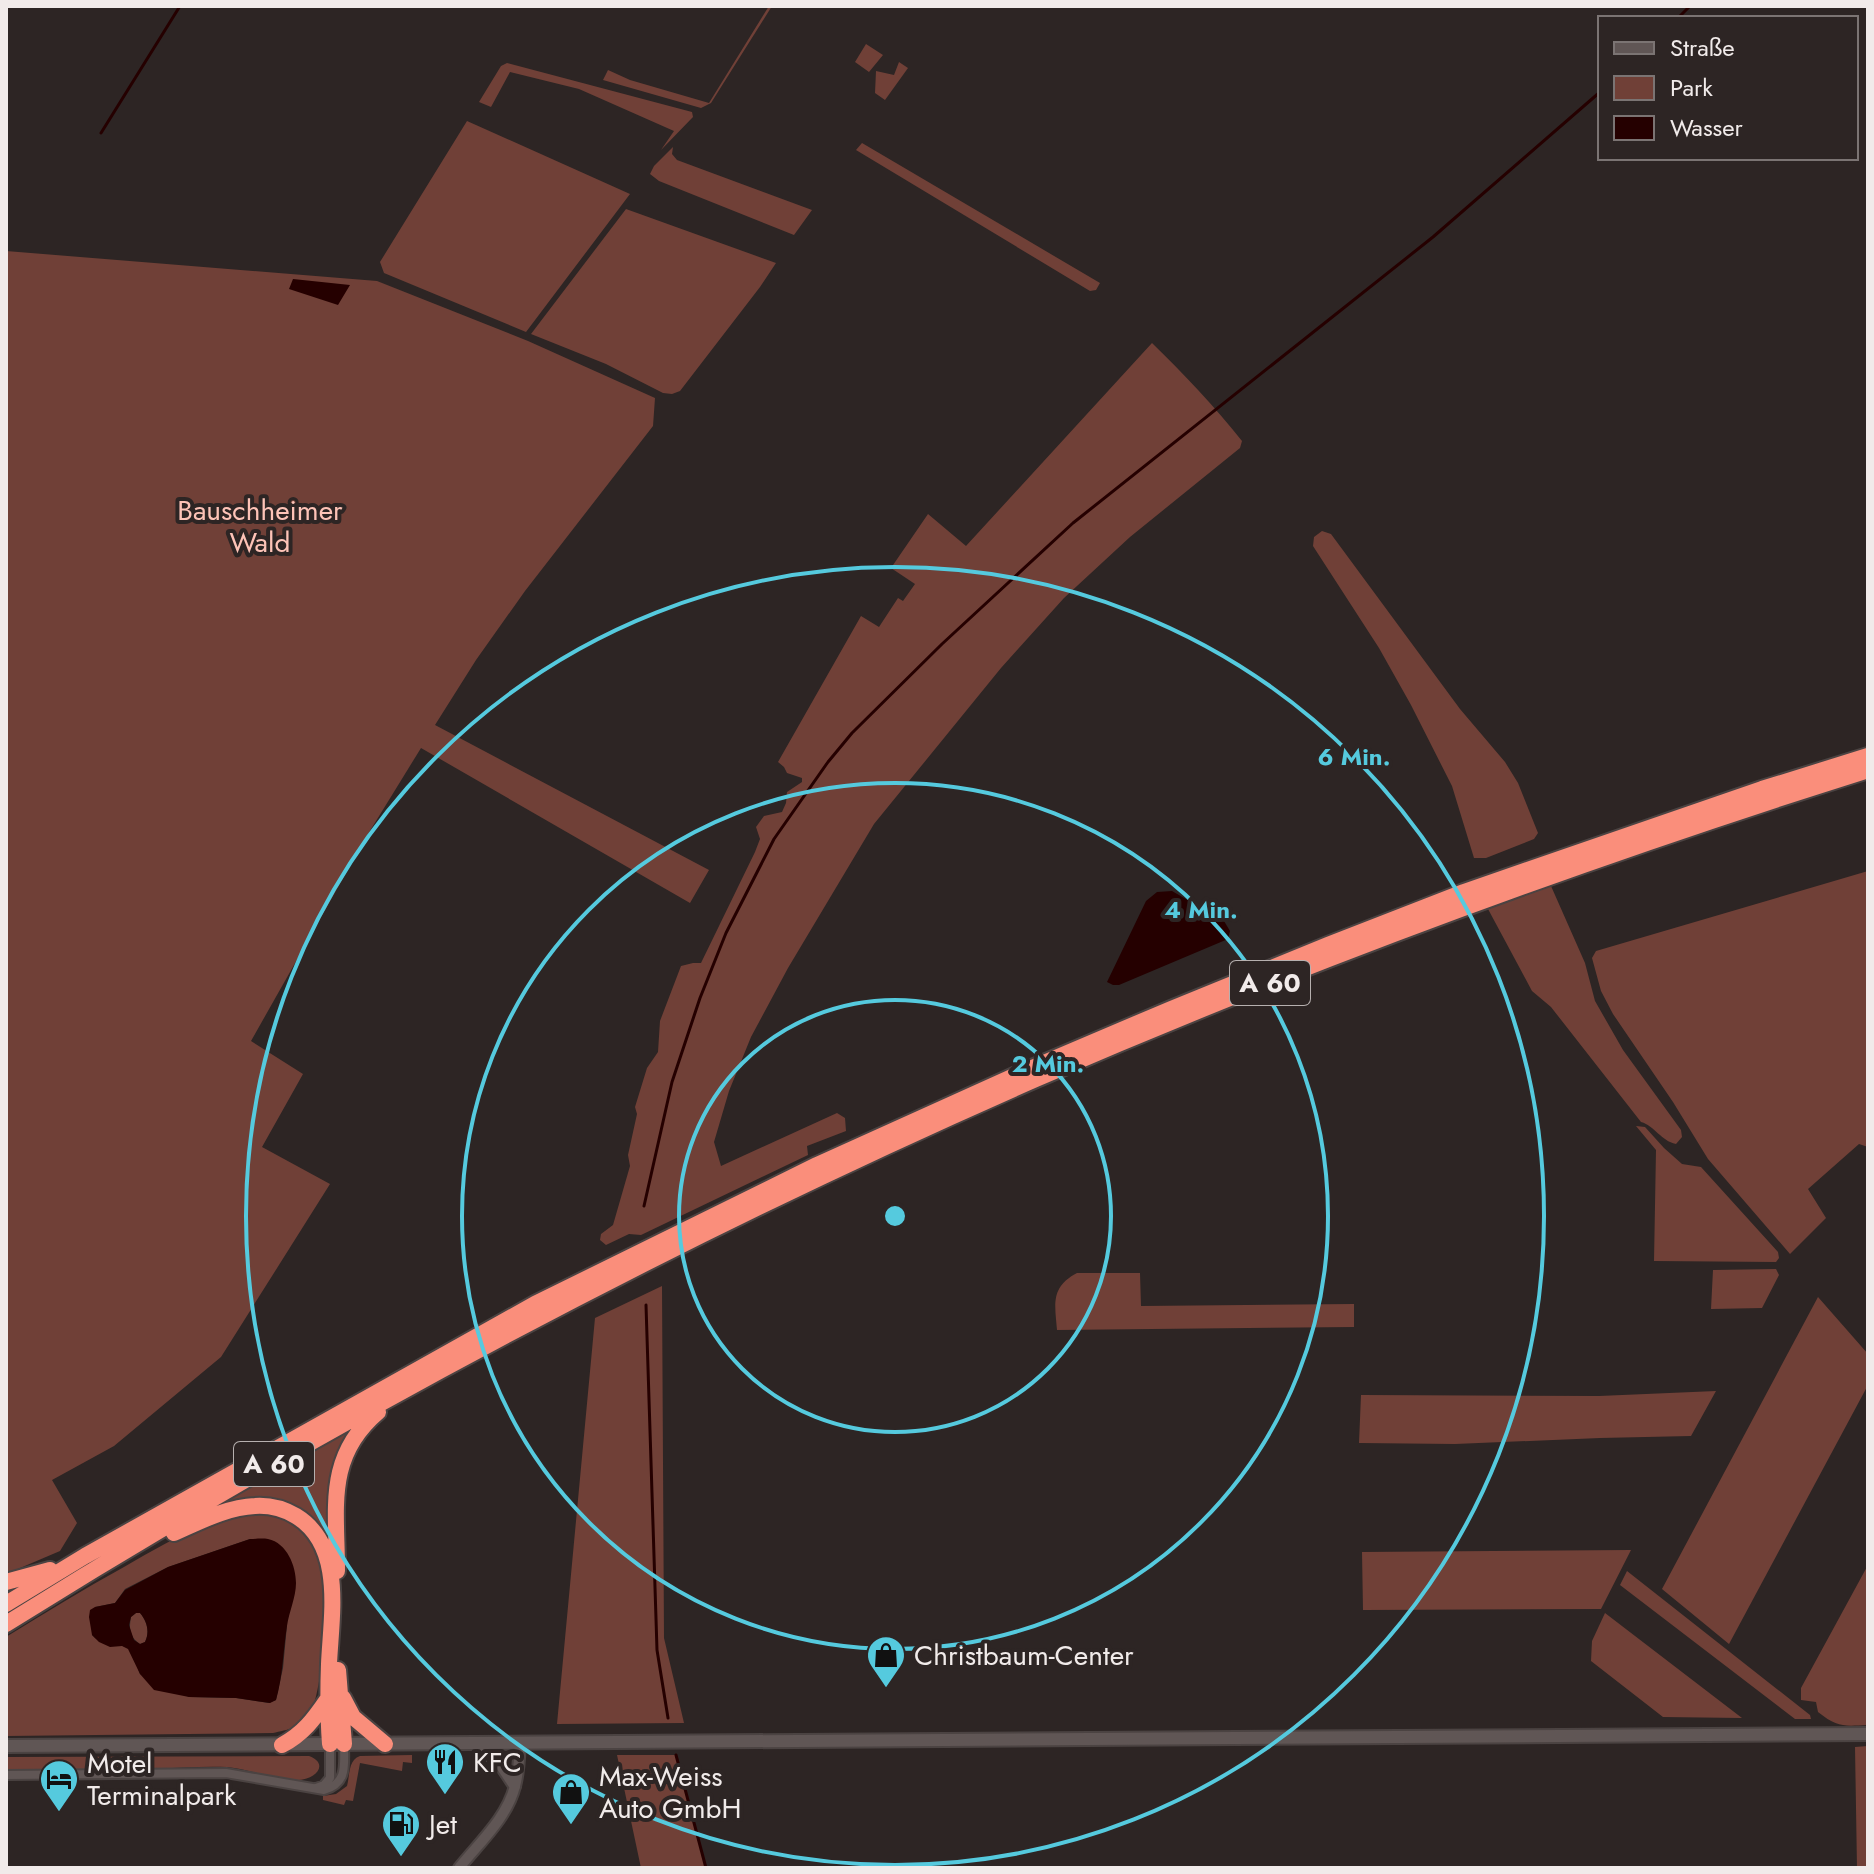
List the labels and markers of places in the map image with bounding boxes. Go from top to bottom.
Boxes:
centre of rings [881,1202,909,1230]
shop icon: Christbaum-Center [865,1634,907,1689]
place label: Christbaum-Center [914,1635,1134,1676]
restaurant icon: KFC [424,1741,466,1796]
place label: KFC [473,1742,522,1783]
place label: Motel Terminalpark [87,1743,237,1816]
place label: Max-Weiss Auto GmbH [599,1756,742,1829]
hotel icon: Motel Terminalpark [38,1758,80,1813]
shop icon: Max-Weiss Auto GmbH [550,1771,592,1826]
fuel station icon: Jet [380,1803,422,1858]
place label: Jet [425,1804,457,1845]

